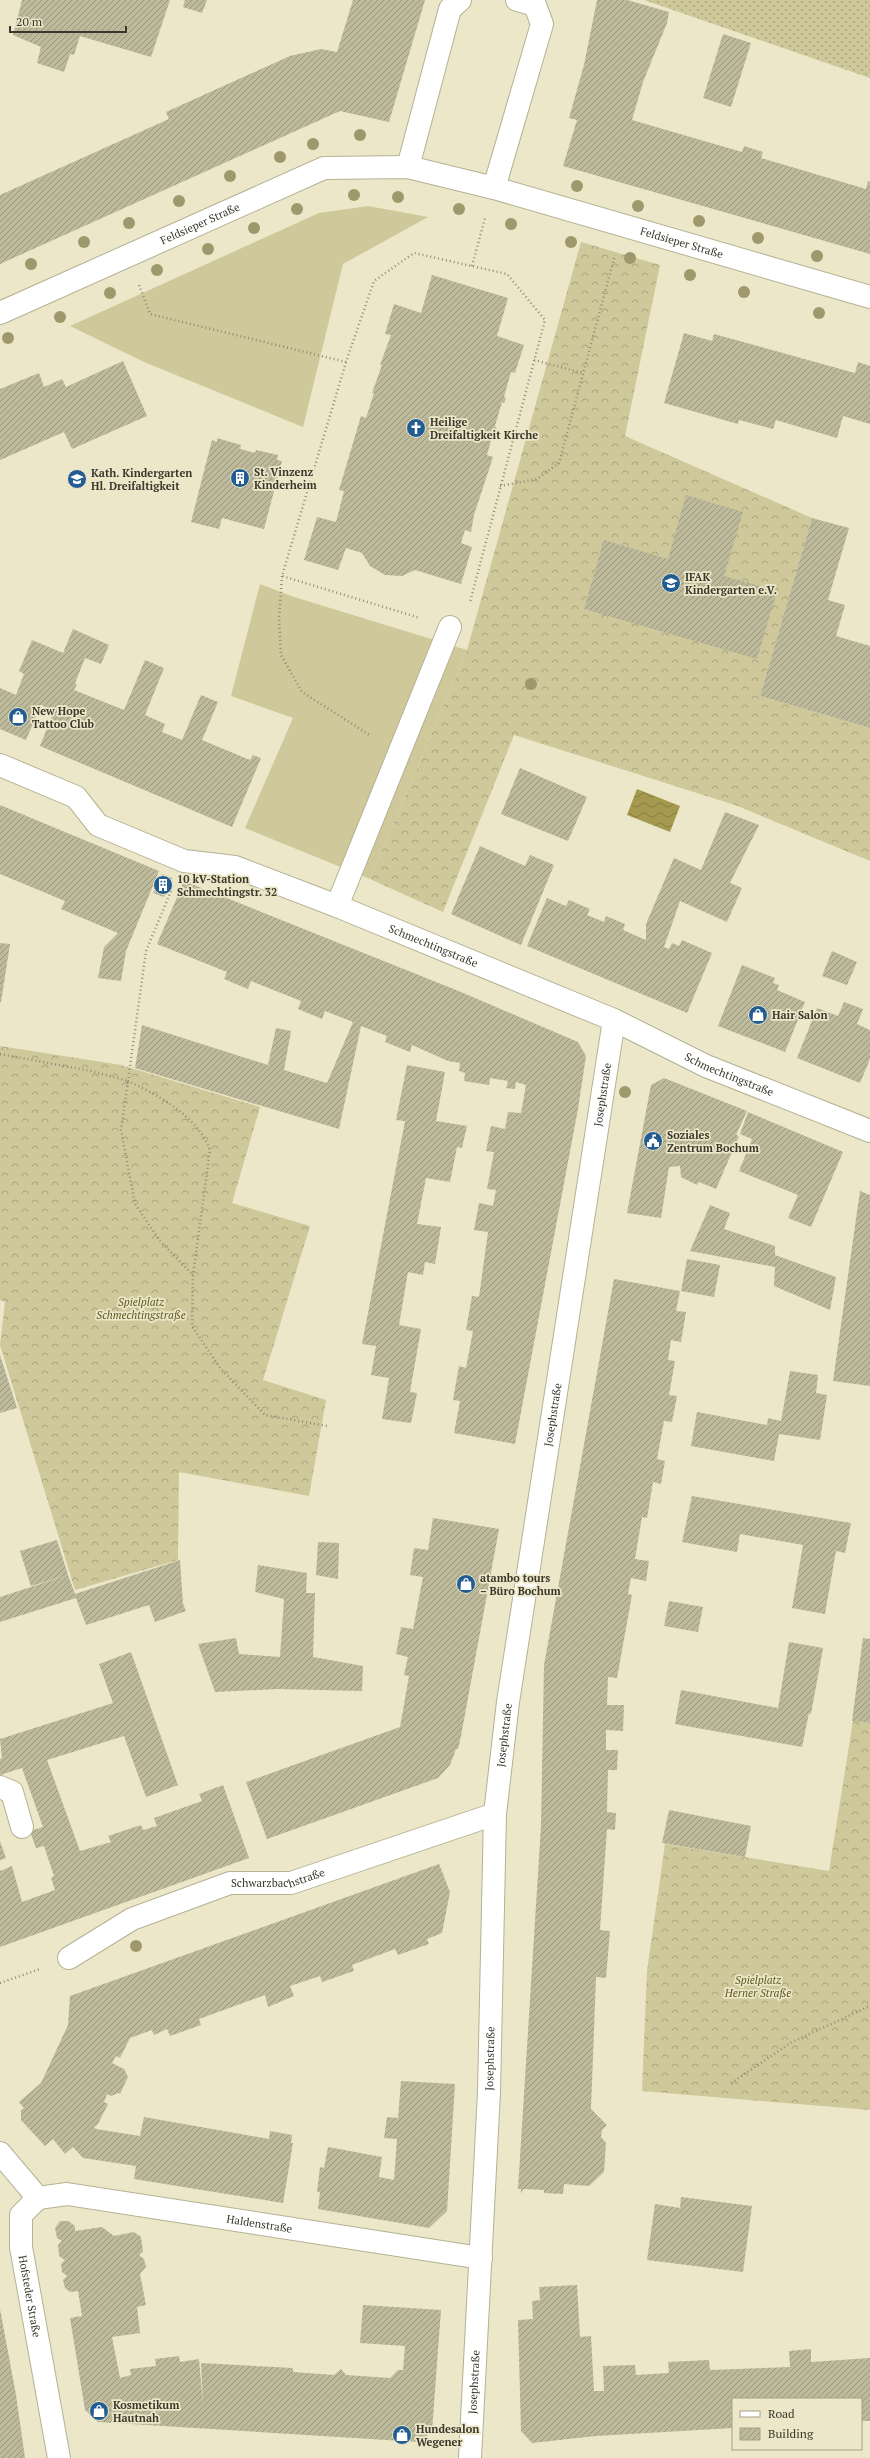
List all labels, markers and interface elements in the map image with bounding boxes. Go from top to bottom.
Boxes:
scale bar [10,8,126,34]
text: 20 m [16,14,43,29]
street label: Feldsieper Straße [158,199,242,247]
street label: Feldsieper Straße [639,224,725,261]
place label: Heilige Dreifaltigkeit Kirche [430,415,538,442]
church icon: Heilige Dreifaltigkeit Kirche [405,417,427,439]
place label: St. Vinzenz Kinderheim [254,465,317,492]
place label: Kath. Kindergarten Hl. Dreifaltigkeit [91,466,192,493]
building icon: St. Vinzenz Kinderheim [229,467,251,489]
school or university icon: Kath. Kindergarten Hl. Dreifaltigkeit [66,468,88,490]
place label: IFAK Kindergarten e.V. [685,570,777,597]
school or university icon: IFAK Kindergarten e.V. [660,572,682,594]
place label: New Hope Tattoo Club [32,704,95,731]
shop icon: New Hope Tattoo Club [7,706,29,728]
place label: 10 kV-Station Schmechtingstr. 32 [177,872,277,899]
building icon: 10 kV-Station Schmechtingstr. 32 [152,874,174,896]
street label: Schmechtingstraße [387,921,480,970]
shop icon: Hair Salon [747,1004,769,1026]
place label: Hair Salon [772,1008,827,1022]
street label: Schmechtingstraße [682,1050,776,1099]
street label: Josephstraße [591,1061,614,1127]
place label: Soziales Zentrum Bochum [667,1128,760,1155]
public building icon: Soziales Zentrum Bochum [642,1130,664,1152]
park label: Spielplatz Schmechtingstraße [96,1295,186,1322]
street label: Josephstraße [541,1382,565,1448]
place label: atambo tours – Büro Bochum [480,1571,562,1598]
shop icon: atambo tours – Büro Bochum [455,1573,477,1595]
street label: Josephstraße [494,1702,515,1768]
street label: Schwarzbachstraße [231,1865,327,1890]
park label: Spielplatz Herner Straße [724,1973,791,2000]
street label: Josephstraße [482,2026,497,2091]
street label: Haldenstraße [226,2212,294,2236]
street label: Hofsteder Straße [16,2254,44,2339]
street label: Josephstraße [465,2349,483,2414]
place label: Kosmetikum Hautnah [113,2398,180,2425]
legend [732,2398,862,2450]
shop icon: Kosmetikum Hautnah [88,2400,110,2422]
text: Road [768,2406,795,2421]
place label: Hundesalon Wegener [416,2422,479,2449]
shop icon: Hundesalon Wegener [391,2424,413,2446]
text: Building [768,2426,814,2441]

